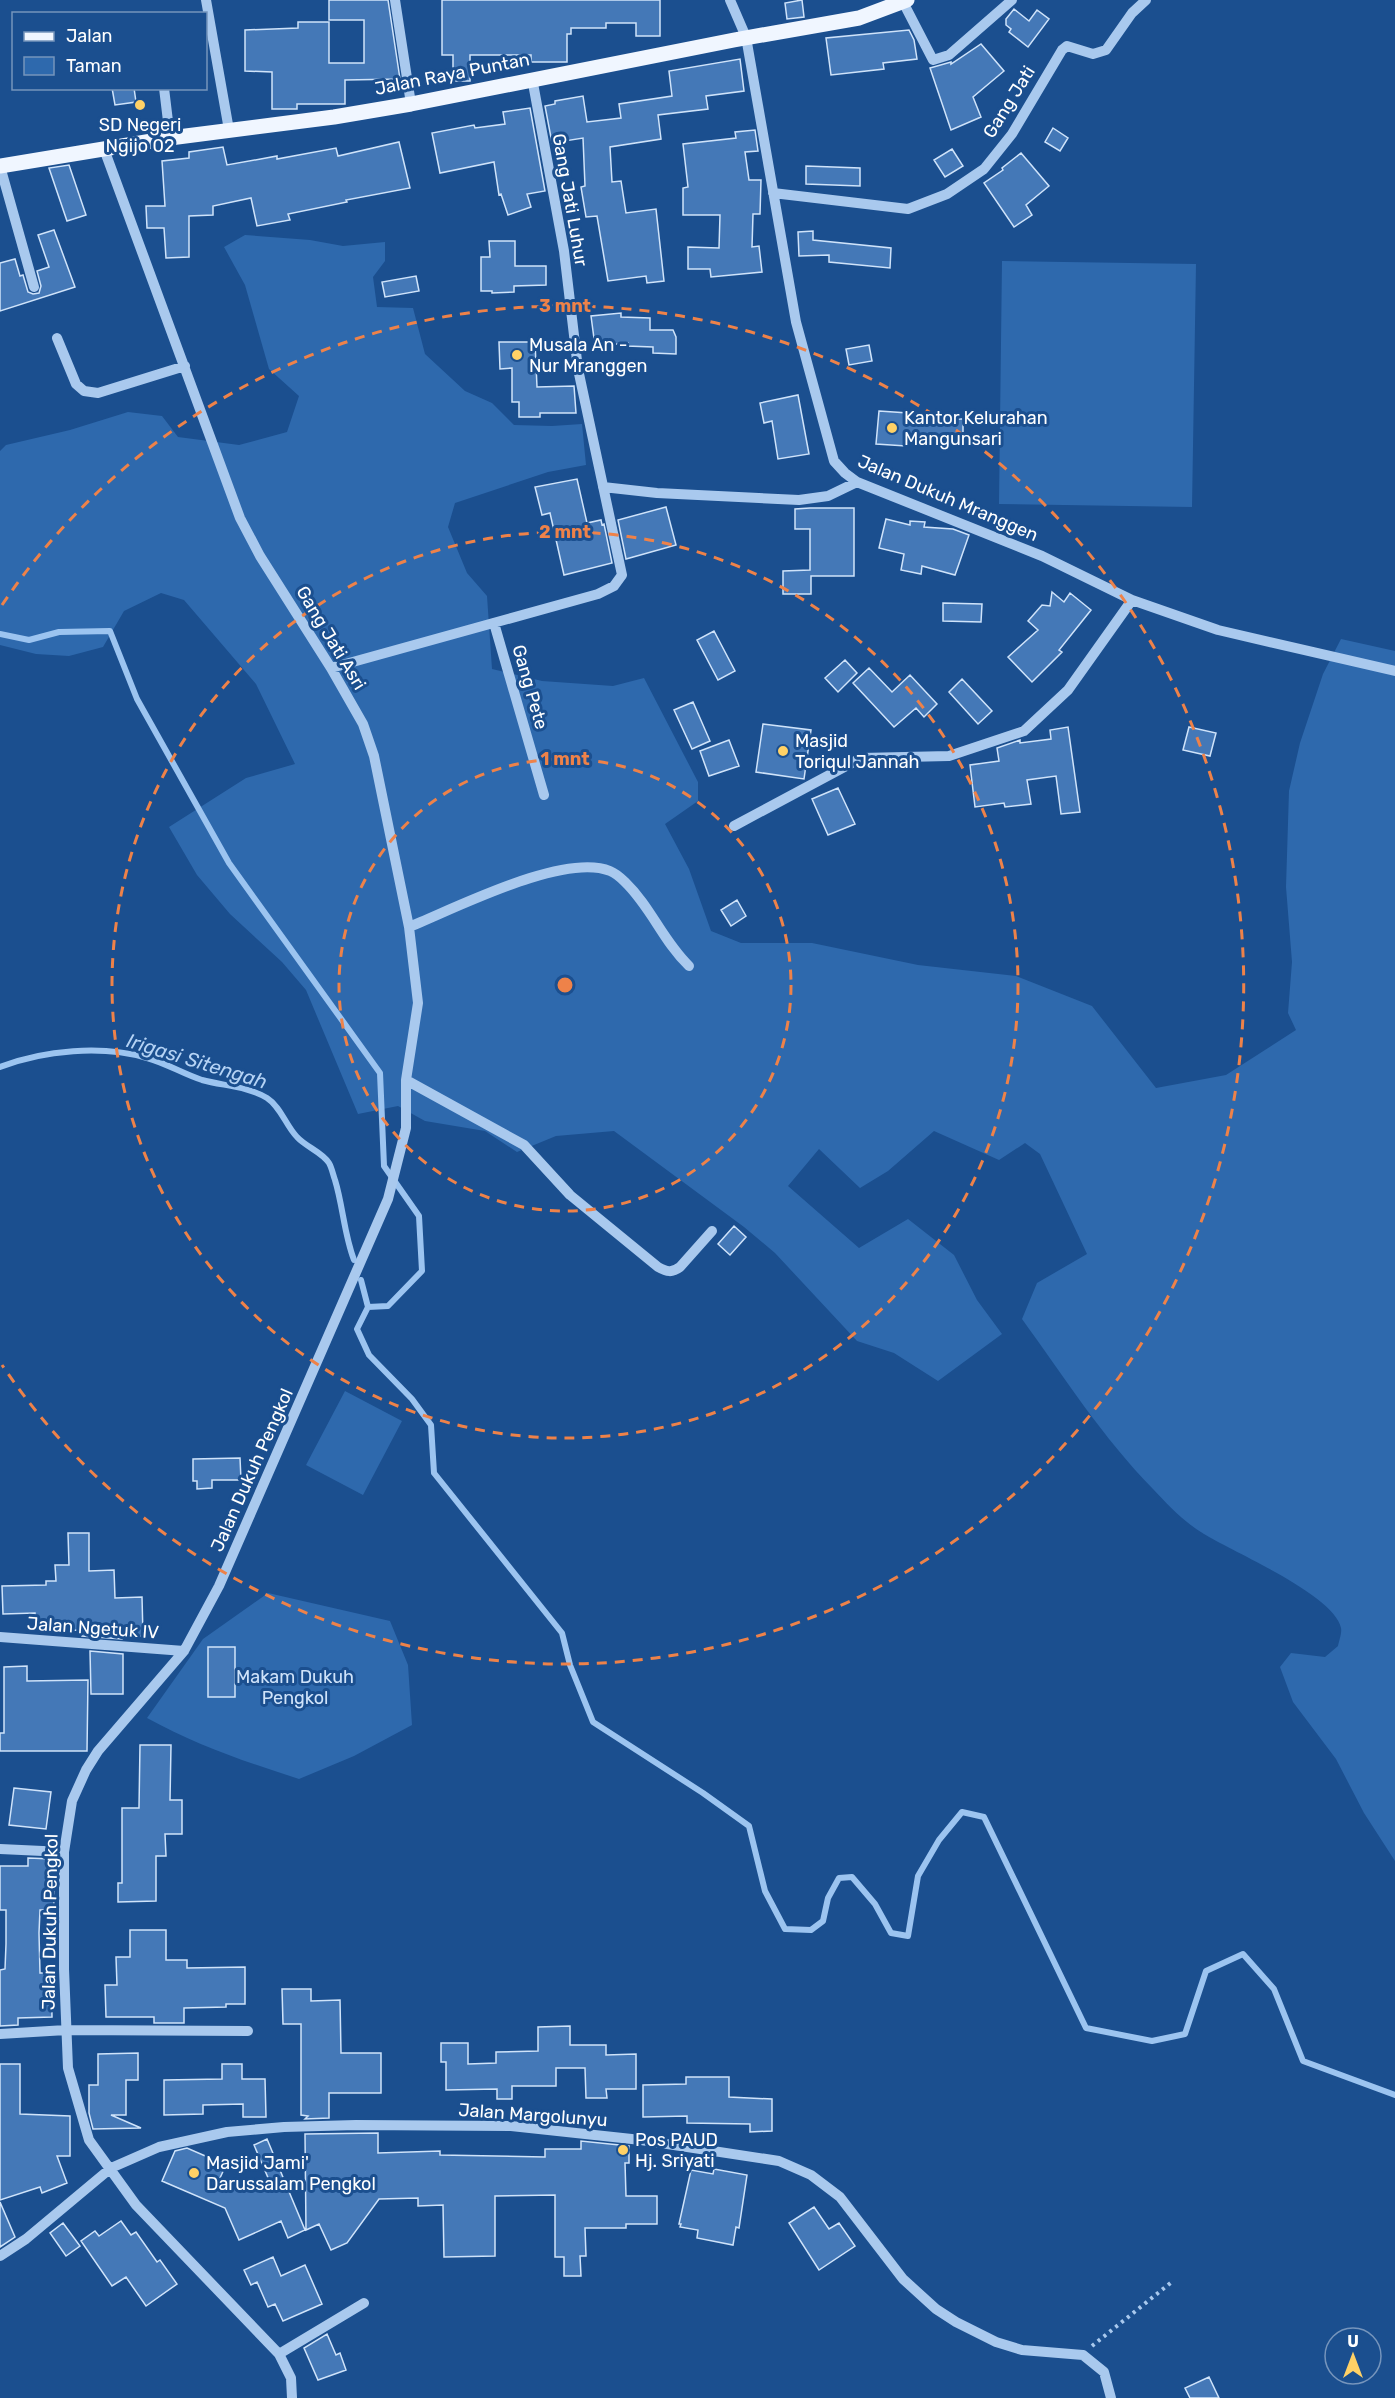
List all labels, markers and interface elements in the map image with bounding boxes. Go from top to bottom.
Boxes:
legend [12,12,207,90]
text: Jalan [66,25,113,47]
street label: Jalan Raya Puntan [373,48,531,100]
text: Taman [66,55,122,77]
street label: Gang Jati [978,62,1040,142]
marker: SD Negeri Ngijo 02 [133,98,147,112]
place label: SD Negeri Ngijo 02 [99,114,181,157]
street label: Gang Jati Luhur [547,132,593,268]
text: 3 mnt [539,295,591,317]
place label: Musala An - Nur Mranggen [529,334,648,377]
marker: Musala An - Nur Mranggen [510,348,524,362]
place label: Kantor Kelurahan Mangunsari [904,407,1048,450]
marker: Kantor Kelurahan Mangunsari [885,421,899,435]
street label: Jalan Dukuh Mranggen [854,450,1042,546]
text: 2 mnt [539,521,591,543]
street label: Gang Jati Asri [291,582,371,694]
street label: Gang Pete [507,642,553,732]
place label: Masjid Toriqul Jannah [795,730,920,773]
marker: Masjid Toriqul Jannah [776,744,790,758]
text: 1 mnt [540,748,590,770]
centre of rings [555,975,575,995]
water label: Irigasi Sitengah [124,1028,270,1094]
street label: Jalan Dukuh Pengkol [206,1385,298,1555]
street label: Jalan Ngetuk IV [26,1612,160,1644]
park label: Makam Dukuh Pengkol [236,1666,354,1709]
street label: Jalan Dukuh Pengkol [37,1834,63,2010]
street label: Jalan Margolunyu [458,2099,608,2131]
place label: Pos PAUD Hj. Sriyati [635,2129,718,2172]
marker: Pos PAUD Hj. Sriyati [616,2143,630,2157]
place label: Masjid Jami' Darussalam Pengkol [206,2152,376,2195]
marker: Masjid Jami' Darussalam Pengkol [187,2166,201,2180]
north arrow [1323,2326,1383,2386]
text: U [1347,2332,1359,2351]

